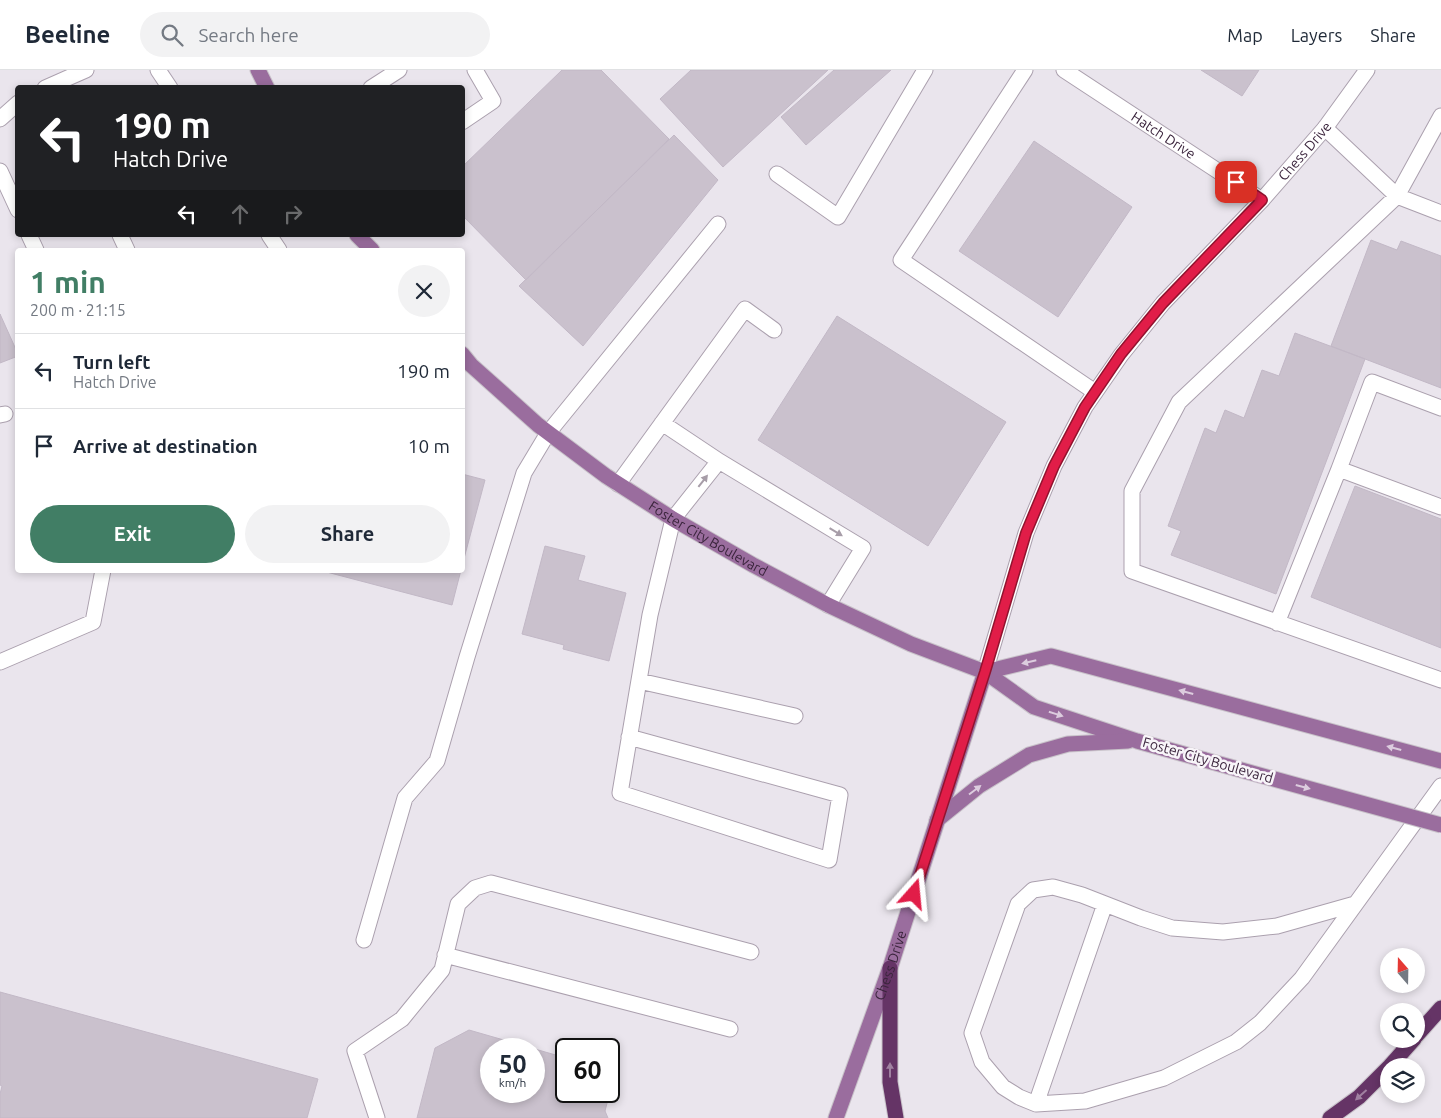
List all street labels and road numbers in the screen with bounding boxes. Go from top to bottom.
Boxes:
street label: Hatch Drive [1128,109,1199,162]
street label: Chess Drive [1275,119,1335,184]
street label: Foster City Boulevard [646,498,770,579]
street label: Foster City Boulevard [1141,734,1275,786]
street label: Chess Drive [871,928,910,1003]

